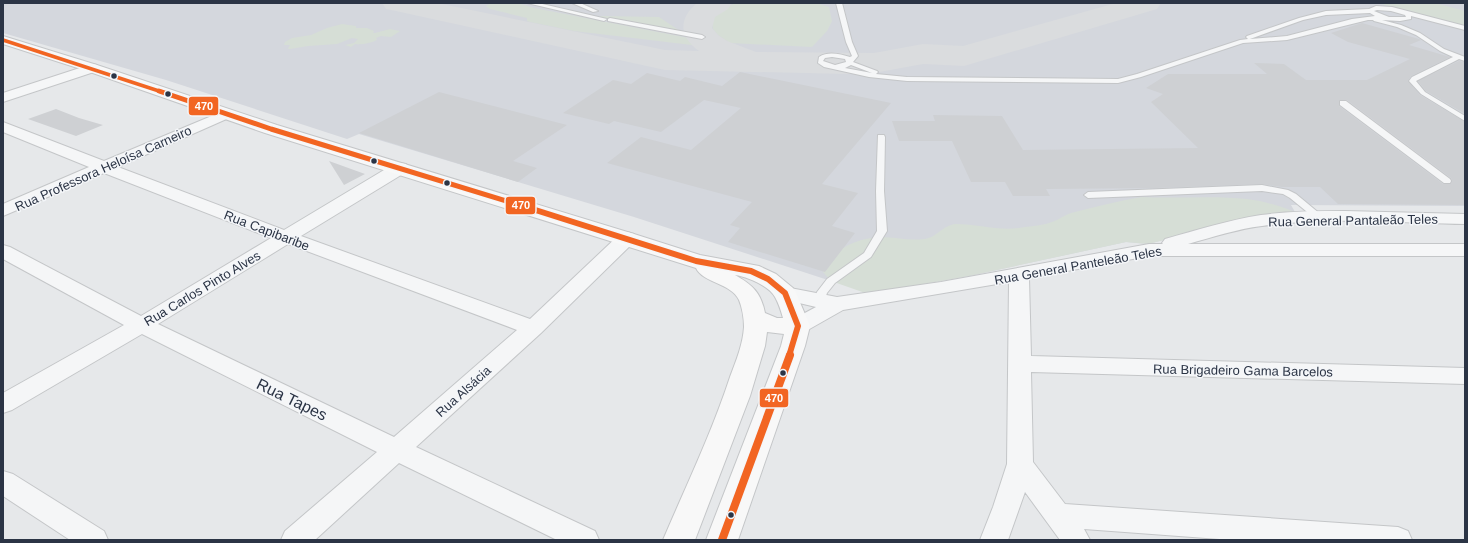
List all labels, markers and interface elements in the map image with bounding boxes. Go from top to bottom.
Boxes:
unlabelled marker [109,71,119,81]
unlabelled marker [163,89,173,99]
line badge: 470 [188,96,219,116]
text: 470 [195,100,213,112]
street label: Rua Professora Heloísa Carneiro [13,123,194,214]
unlabelled marker [369,156,379,166]
unlabelled marker [442,178,452,188]
line badge: 470 [505,196,536,215]
text: 470 [512,199,530,211]
street label: Rua Capibaribe [222,207,312,254]
street label: Rua General Pantaleão Teles [1268,212,1438,229]
street label: Rua General Panteleão Teles [993,243,1163,288]
street label: Rua Carlos Pinto Alves [141,248,264,329]
street label: Rua Brigadeiro Gama Barcelos [1153,361,1334,380]
street label: Rua Alsácia [433,362,494,420]
unlabelled marker [778,368,788,378]
street label: Rua Tapes [254,375,330,424]
line badge: 470 [759,388,789,408]
text: 470 [765,392,783,404]
unlabelled marker [726,510,736,520]

